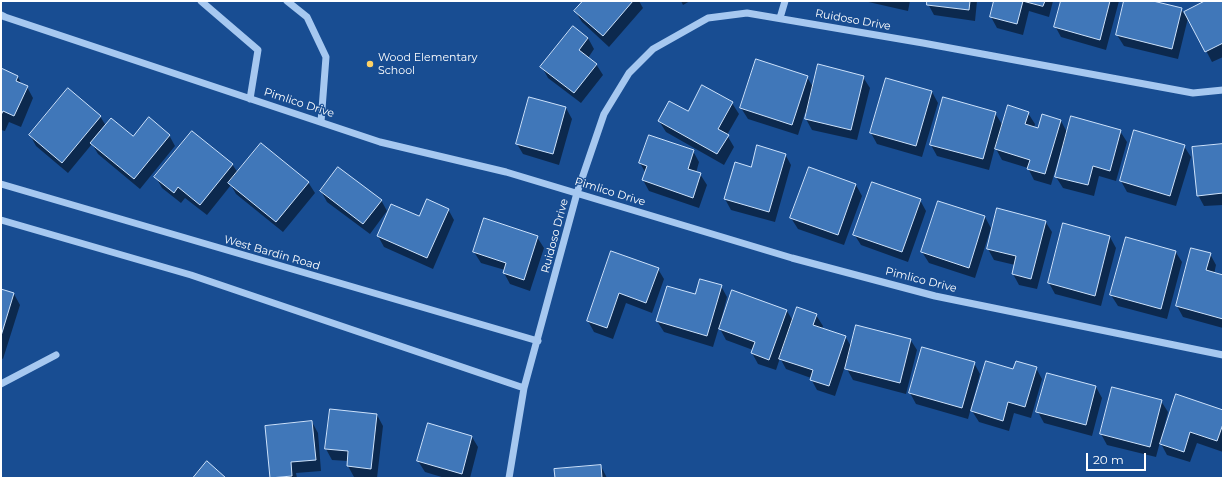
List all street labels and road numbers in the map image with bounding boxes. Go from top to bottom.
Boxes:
street label: Ruidoso Drive [814,7,892,33]
street label: Pimlico Drive [262,85,336,121]
street label: Pimlico Drive [573,175,647,209]
street label: Ruidoso Drive [539,197,571,275]
street label: West Bardin Road [222,233,322,273]
street label: Pimlico Drive [884,265,958,295]

